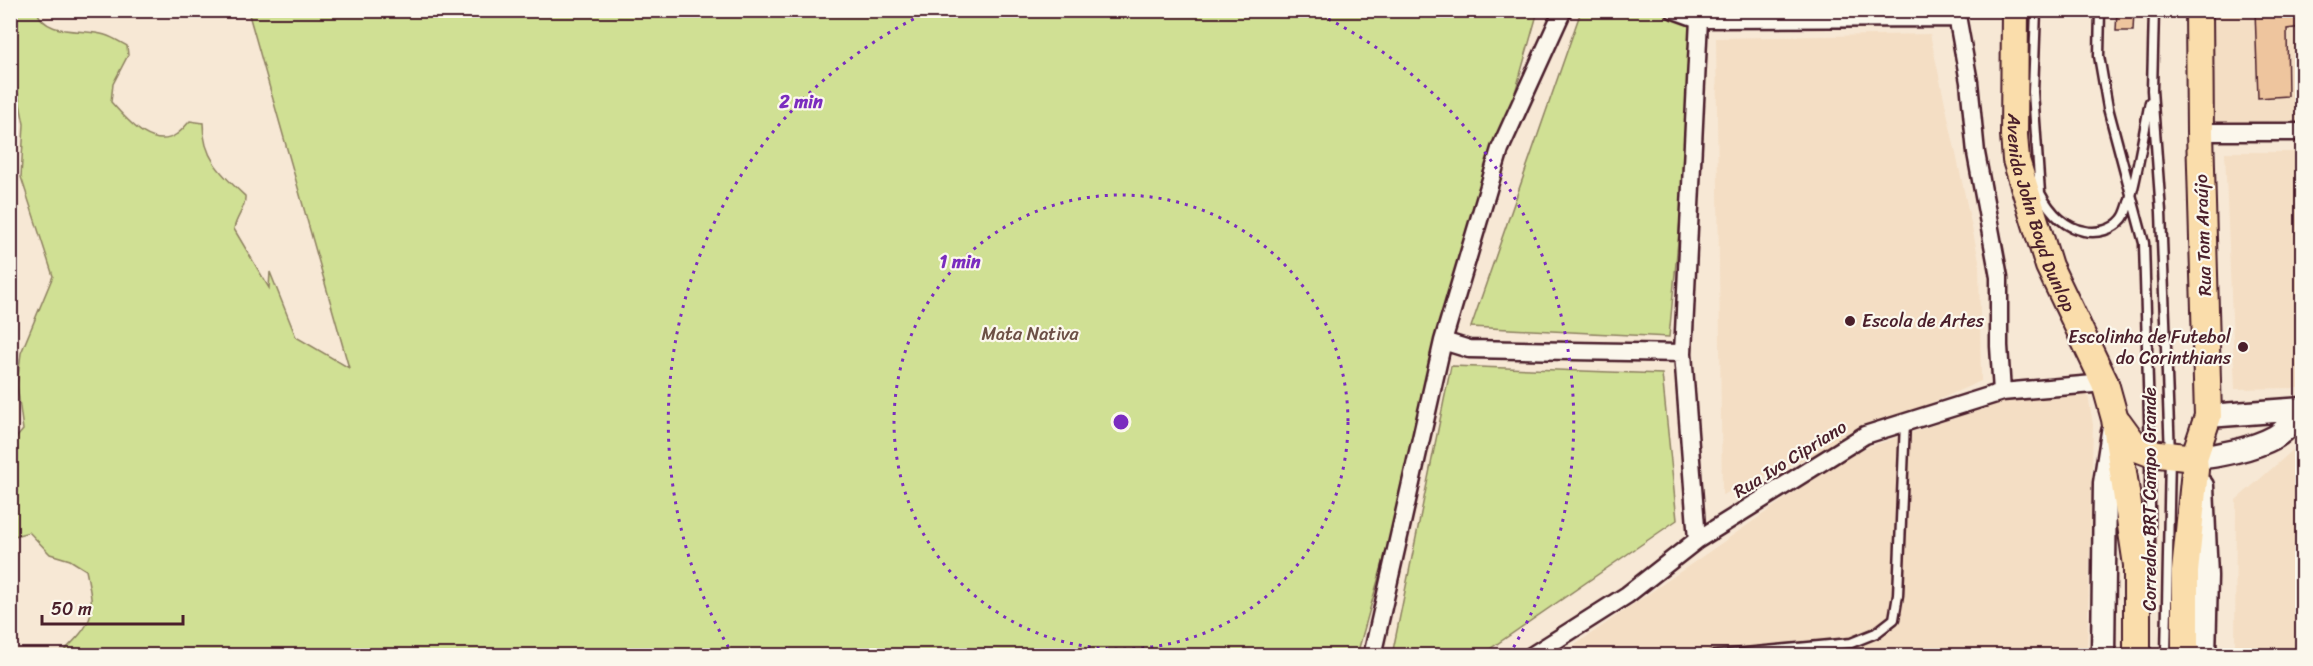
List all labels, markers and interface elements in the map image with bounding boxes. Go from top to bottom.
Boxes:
text: 2 min [778,86,823,118]
street label: Avenida John Boyd Dunlop [1998,112,2085,318]
street label: Rua Tom Araújo [2185,174,2221,296]
text: 1 min [940,246,981,278]
place label: Escola de Artes [1862,305,1985,337]
marker: Escola de Artes [1843,314,1857,328]
park label: Mata Nativa [981,318,1080,350]
place label: Escolinha de Futebol do Corinthians [2068,321,2232,374]
marker: Escolinha de Futebol do Corinthians [2236,340,2250,354]
street label: Corredor BRT Campo Grande [2134,387,2166,611]
street label: Rua Ivo Cipriano [1727,411,1853,507]
centre of rings [1111,412,1131,432]
scale bar [42,588,183,626]
text: 50 m [51,593,92,625]

